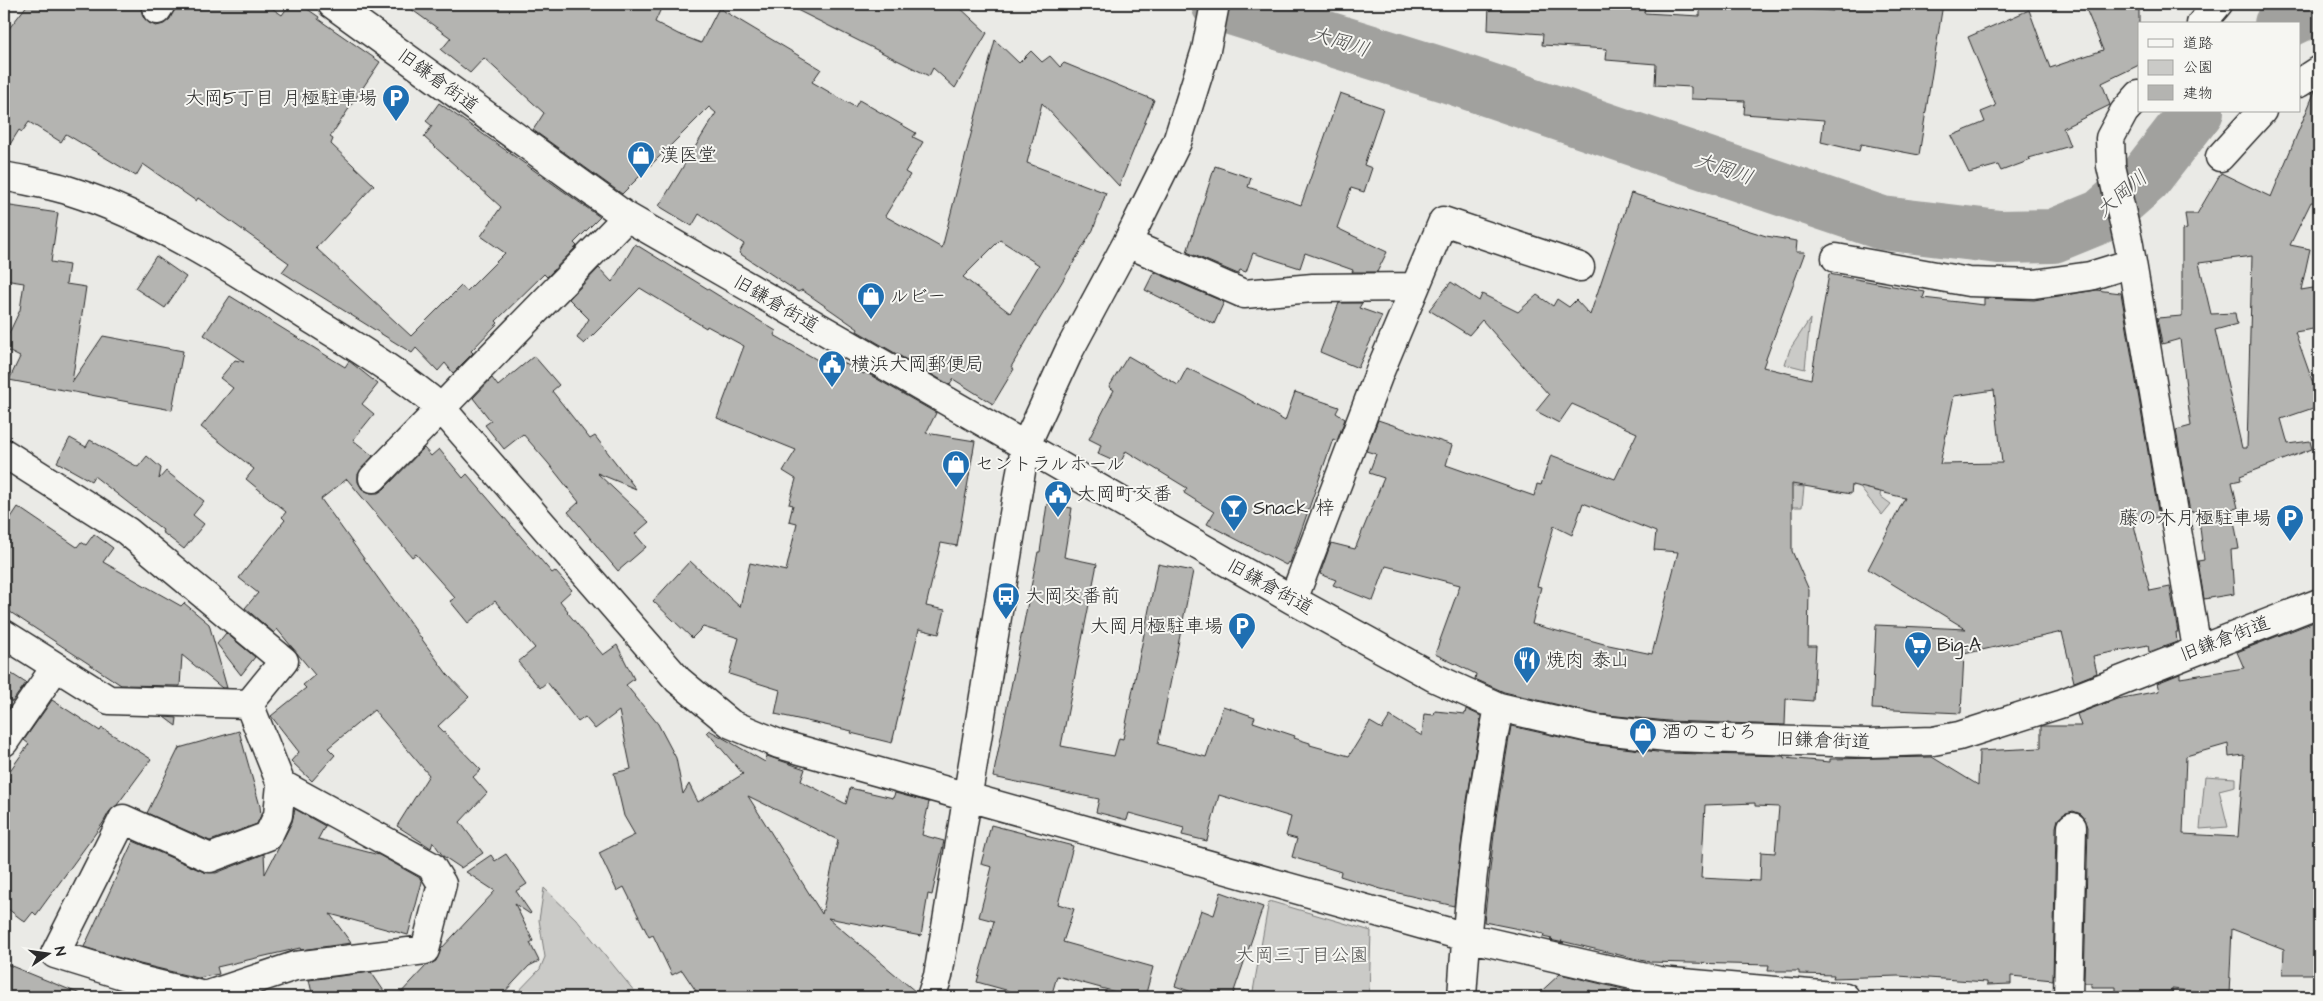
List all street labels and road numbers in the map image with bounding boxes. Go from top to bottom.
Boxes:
street label: 旧鎌倉街道 [392,42,484,120]
street label: 旧鎌倉街道 [728,269,824,339]
street label: 旧鎌倉街道 [1222,552,1318,622]
street label: 旧鎌倉街道 [2176,609,2274,669]
street label: 旧鎌倉街道 [1775,726,1871,756]

